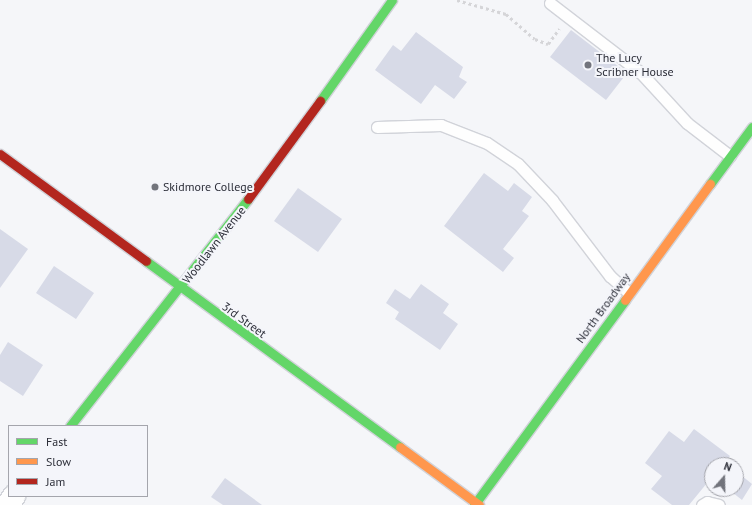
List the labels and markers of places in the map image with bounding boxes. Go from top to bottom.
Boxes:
place label: The Lucy Scribner House [596,51,674,79]
marker: The Lucy Scribner House [583,60,593,70]
place label: Skidmore College [163,180,253,194]
marker: Skidmore College [150,182,160,192]

